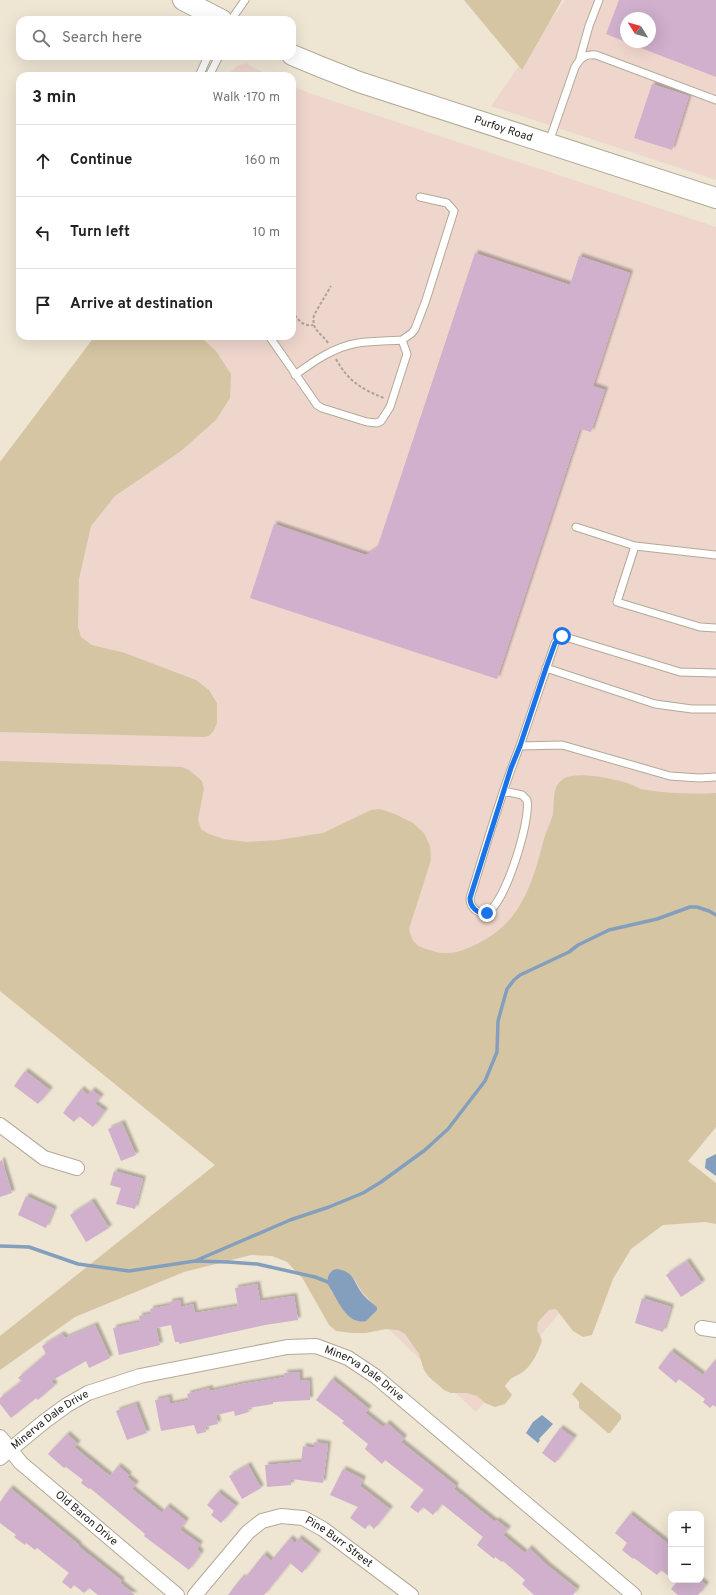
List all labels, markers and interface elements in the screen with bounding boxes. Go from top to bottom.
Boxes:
north arrow [620,12,656,48]
search box [16,16,296,60]
icon: search [30,27,52,49]
text: Search here [62,29,142,48]
text: 3 min [32,87,76,109]
text: Walk · 170 m [213,90,280,106]
street label: Purfoy Road [472,113,534,145]
icon: ahead [32,150,54,172]
text: Continue [70,151,132,170]
text: 160 m [245,153,280,169]
icon: left [32,222,54,244]
text: Turn left [70,223,130,242]
text: 10 m [253,225,280,241]
icon: arrive [32,294,54,316]
text: Arrive at destination [70,295,213,314]
route start [553,627,571,645]
route end [478,904,496,922]
street label: Minerva Dale Drive [322,1343,407,1404]
street label: Minerva Dale Drive [8,1387,91,1453]
street label: Old Baron Drive [52,1488,121,1549]
map controls [668,1511,704,1583]
button: + [668,1511,704,1547]
street label: Pine Burr Street [303,1513,375,1571]
button: − [668,1547,704,1583]

